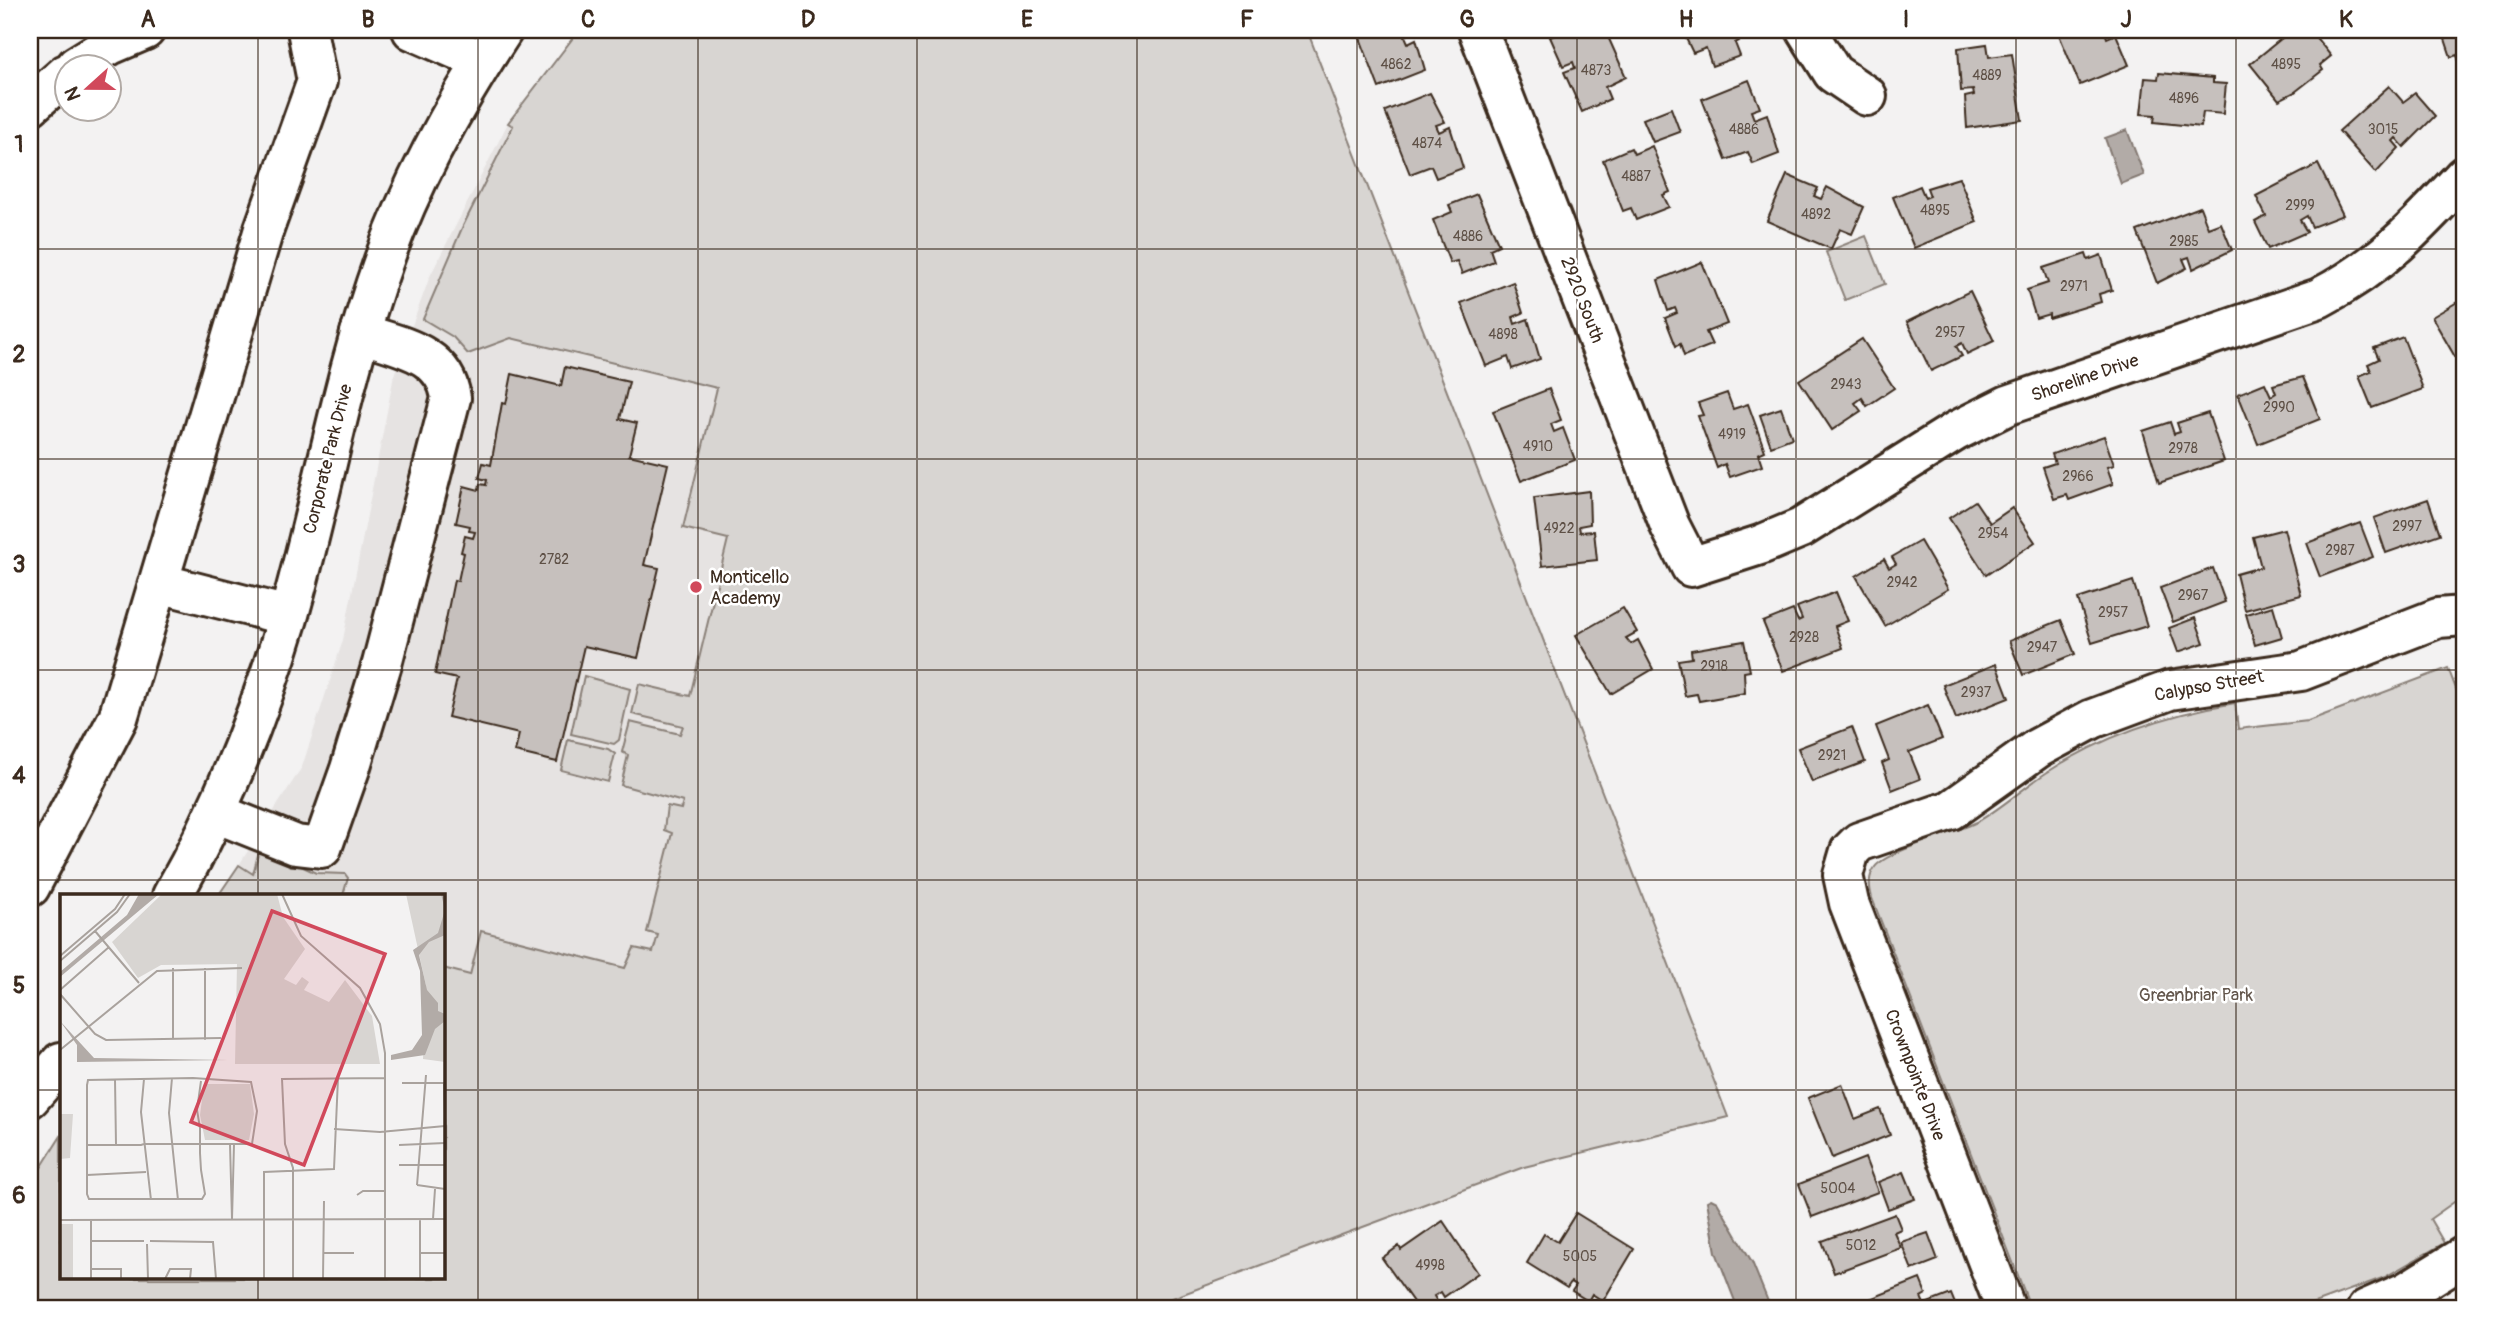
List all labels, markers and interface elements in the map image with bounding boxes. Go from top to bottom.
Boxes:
text: A [141,5,156,34]
text: B [361,5,375,34]
text: C [581,5,595,34]
text: D [801,5,815,34]
text: E [1021,5,1033,34]
text: F [1240,5,1254,34]
text: G [1459,5,1475,34]
text: H [1679,5,1693,34]
text: I [1903,5,1909,34]
text: J [2120,5,2132,34]
text: K [2339,5,2353,34]
north arrow [52,52,122,122]
house number: 4862 [1380,56,1412,73]
house number: 4895 [2271,56,2301,73]
house number: 4873 [1581,62,1611,79]
house number: 4889 [1972,67,2002,84]
text: N [60,83,87,104]
house number: 4896 [2169,90,2199,107]
house number: 4886 [1729,121,1759,138]
house number: 3015 [2368,121,2398,138]
text: 1 [15,130,24,159]
house number: 4874 [1412,135,1442,152]
house number: 4887 [1621,168,1651,185]
house number: 2999 [2285,197,2315,214]
house number: 4895 [1920,202,1950,219]
house number: 4892 [1801,206,1831,223]
house number: 4886 [1453,228,1483,245]
house number: 2985 [2169,233,2199,250]
street label: 2920 South [1555,254,1609,346]
house number: 2971 [2060,278,2088,295]
house number: 2957 [1935,324,1966,341]
house number: 4898 [1488,326,1518,343]
text: 2 [13,340,26,369]
street label: Shoreline Drive [2028,349,2142,407]
house number: 2943 [1831,376,1862,393]
street label: Corporate Park Drive [298,382,358,536]
house number: 2990 [2263,399,2295,416]
house number: 4919 [1718,426,1746,443]
house number: 4910 [1523,438,1553,455]
house number: 2978 [2168,440,2198,457]
house number: 2966 [2062,468,2094,485]
house number: 2997 [2392,518,2422,535]
house number: 4922 [1544,520,1575,537]
house number: 2954 [1978,525,2008,542]
house number: 2987 [2325,542,2355,559]
text: 3 [13,550,25,579]
house number: 2782 [539,551,569,568]
place label: Monticello Academy [710,566,789,610]
house number: 2942 [1887,574,1918,591]
marker: Monticello Academy [688,579,704,595]
house number: 2967 [2178,587,2209,604]
house number: 2957 [2098,604,2129,621]
house number: 2928 [1789,629,1819,646]
house number: 2947 [2027,639,2058,656]
house number: 2918 [1700,658,1728,675]
street label: Calypso Street [2153,665,2266,707]
house number: 2937 [1961,684,1992,701]
house number: 2921 [1818,747,1846,764]
text: 4 [12,761,26,790]
inset map [60,894,444,1280]
text: 5 [13,971,25,1000]
park label: Greenbriar Park [2139,984,2254,1007]
street label: Crownpointe Drive [1879,1006,1951,1144]
house number: 5004 [1821,1180,1855,1197]
text: 6 [12,1181,26,1210]
house number: 5012 [1846,1237,1876,1254]
house number: 5005 [1563,1248,1597,1265]
house number: 4998 [1415,1257,1445,1274]

